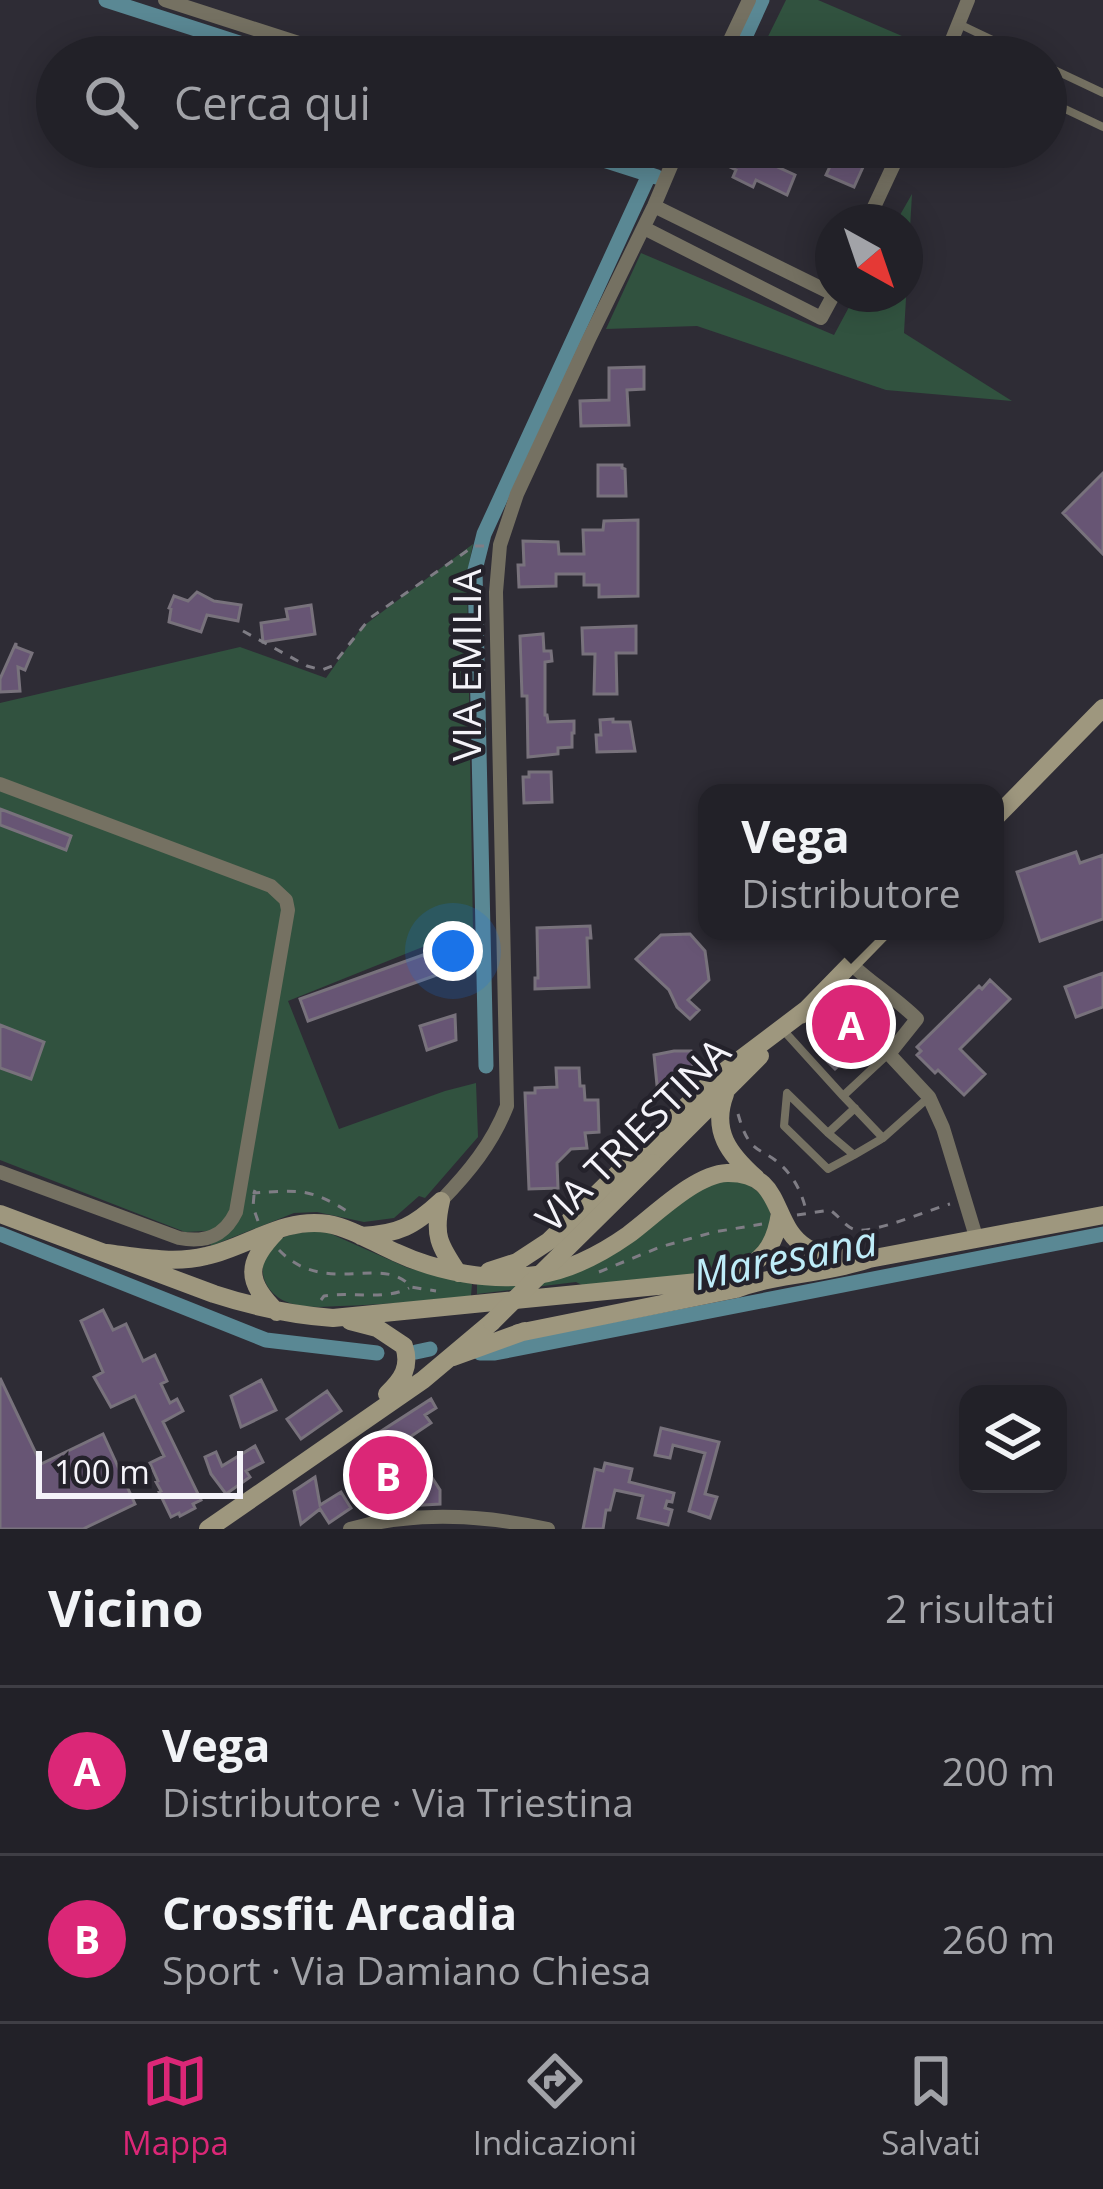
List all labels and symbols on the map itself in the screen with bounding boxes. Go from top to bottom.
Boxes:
north arrow [815,204,923,312]
street label: VIA EMILIA [439,568,492,761]
your location [423,921,483,981]
pin: A [812,979,890,1069]
street label: VIA TRIESTINA [523,1025,741,1243]
water label: Maresana [688,1211,882,1302]
pin: B [349,1430,427,1520]
scale bar [36,1445,243,1498]

